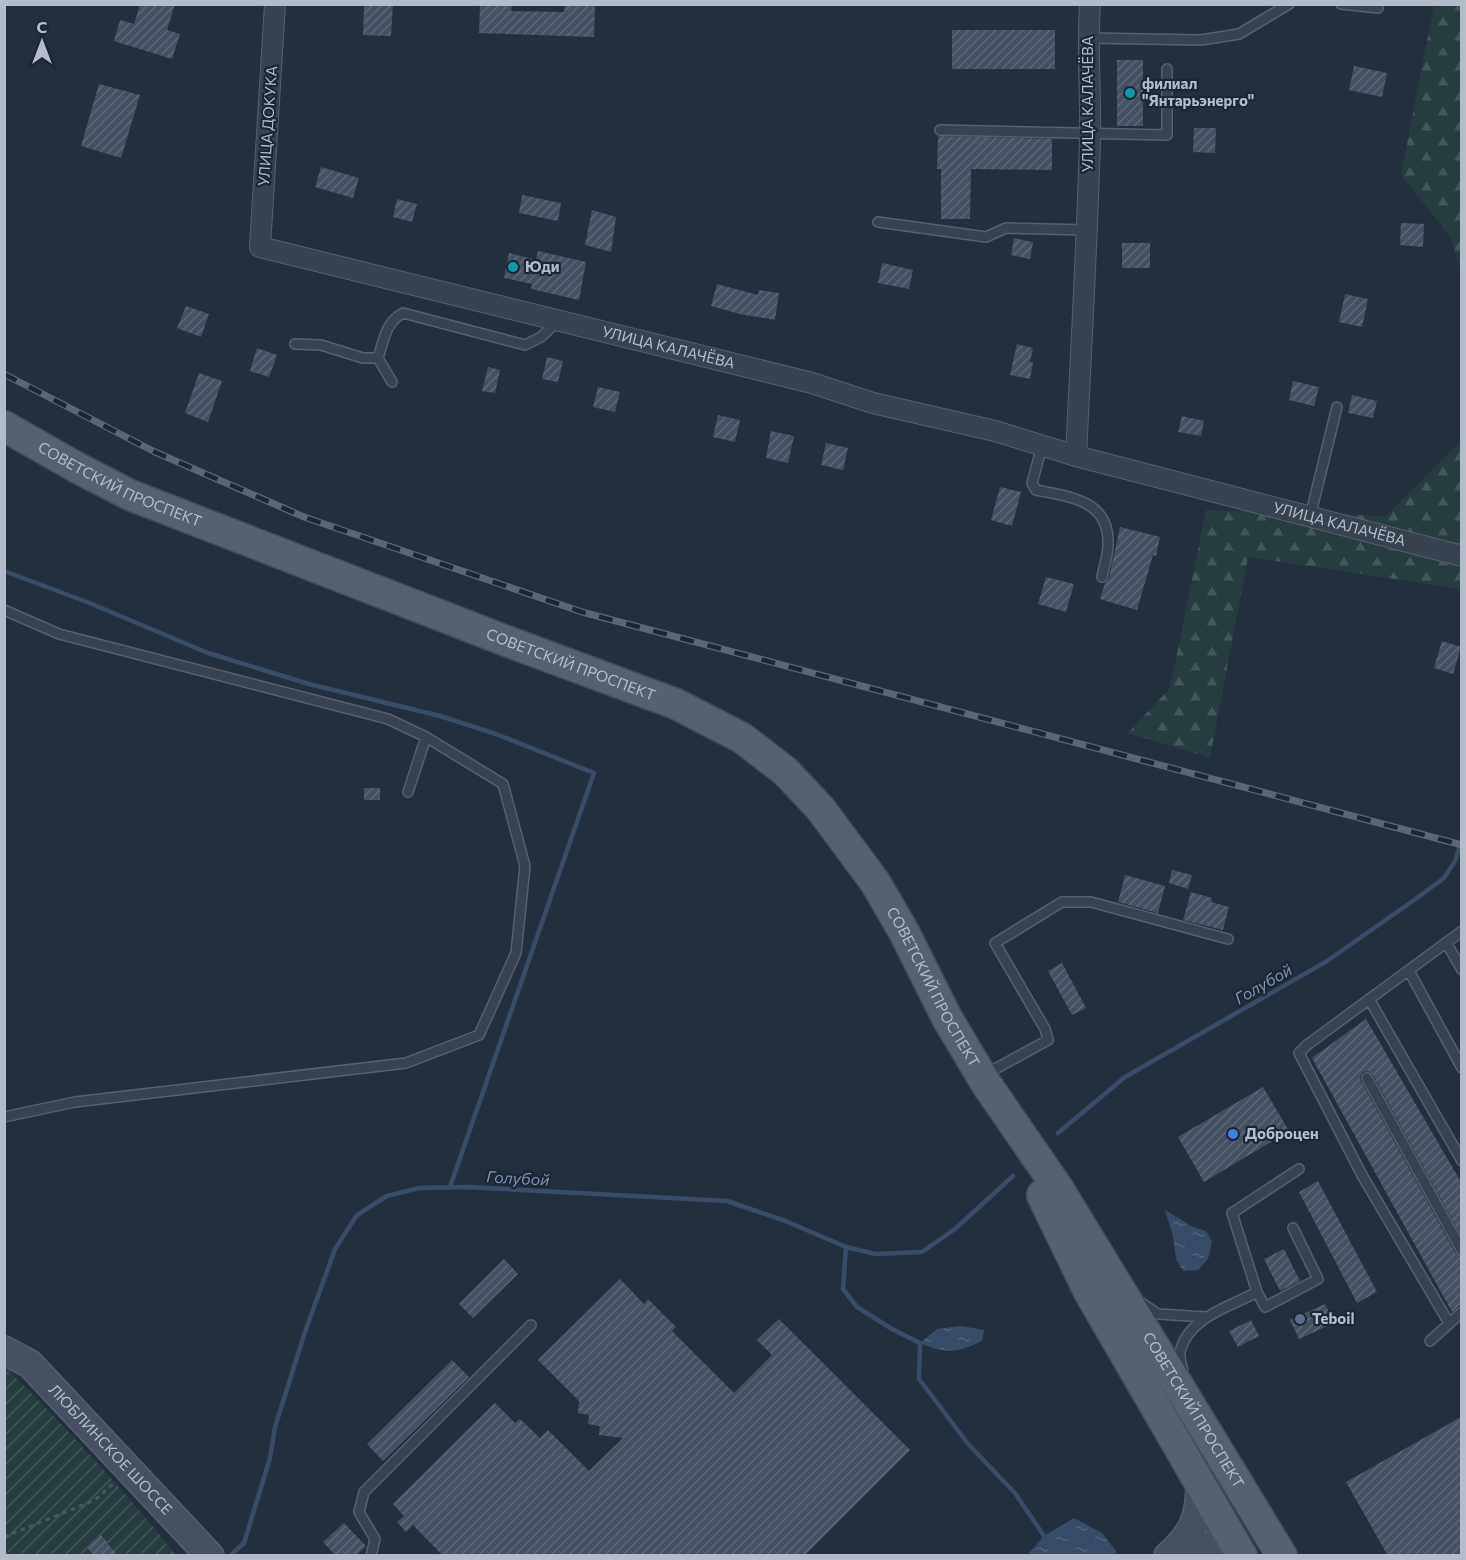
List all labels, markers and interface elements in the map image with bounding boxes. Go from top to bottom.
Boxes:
north arrow [12,12,72,72]
text: С [37,17,48,36]
street label: УЛИЦА КАЛАЧЁВА [1078,36,1096,172]
street label: УЛИЦА ДОКУКА [254,65,280,187]
place label: филиал "Янтарьэнерго" [1142,74,1254,109]
marker: филиал "Янтарьэнерго" [1123,86,1137,100]
place label: Юди [525,257,559,275]
marker: Юди [506,260,520,274]
street label: УЛИЦА КАЛАЧЁВА [600,322,737,372]
street label: СОВЕТСКИЙ ПРОСПЕКТ [35,437,205,530]
street label: УЛИЦА КАЛАЧЁВА [1271,497,1408,549]
street label: СОВЕТСКИЙ ПРОСПЕКТ [484,624,658,704]
street label: СОВЕТСКИЙ ПРОСПЕКТ [883,903,984,1070]
water label: Голубой [1231,960,1295,1008]
place label: Доброцен [1245,1124,1319,1142]
marker: Доброцен [1226,1127,1240,1141]
water label: Голубой [486,1166,550,1189]
place label: Teboil [1312,1309,1355,1327]
marker: Teboil [1293,1312,1307,1326]
street label: СОВЕТСКИЙ ПРОСПЕКТ [1140,1328,1248,1491]
street label: ЛЮБЛИНСКОЕ ШОССЕ [46,1380,177,1518]

